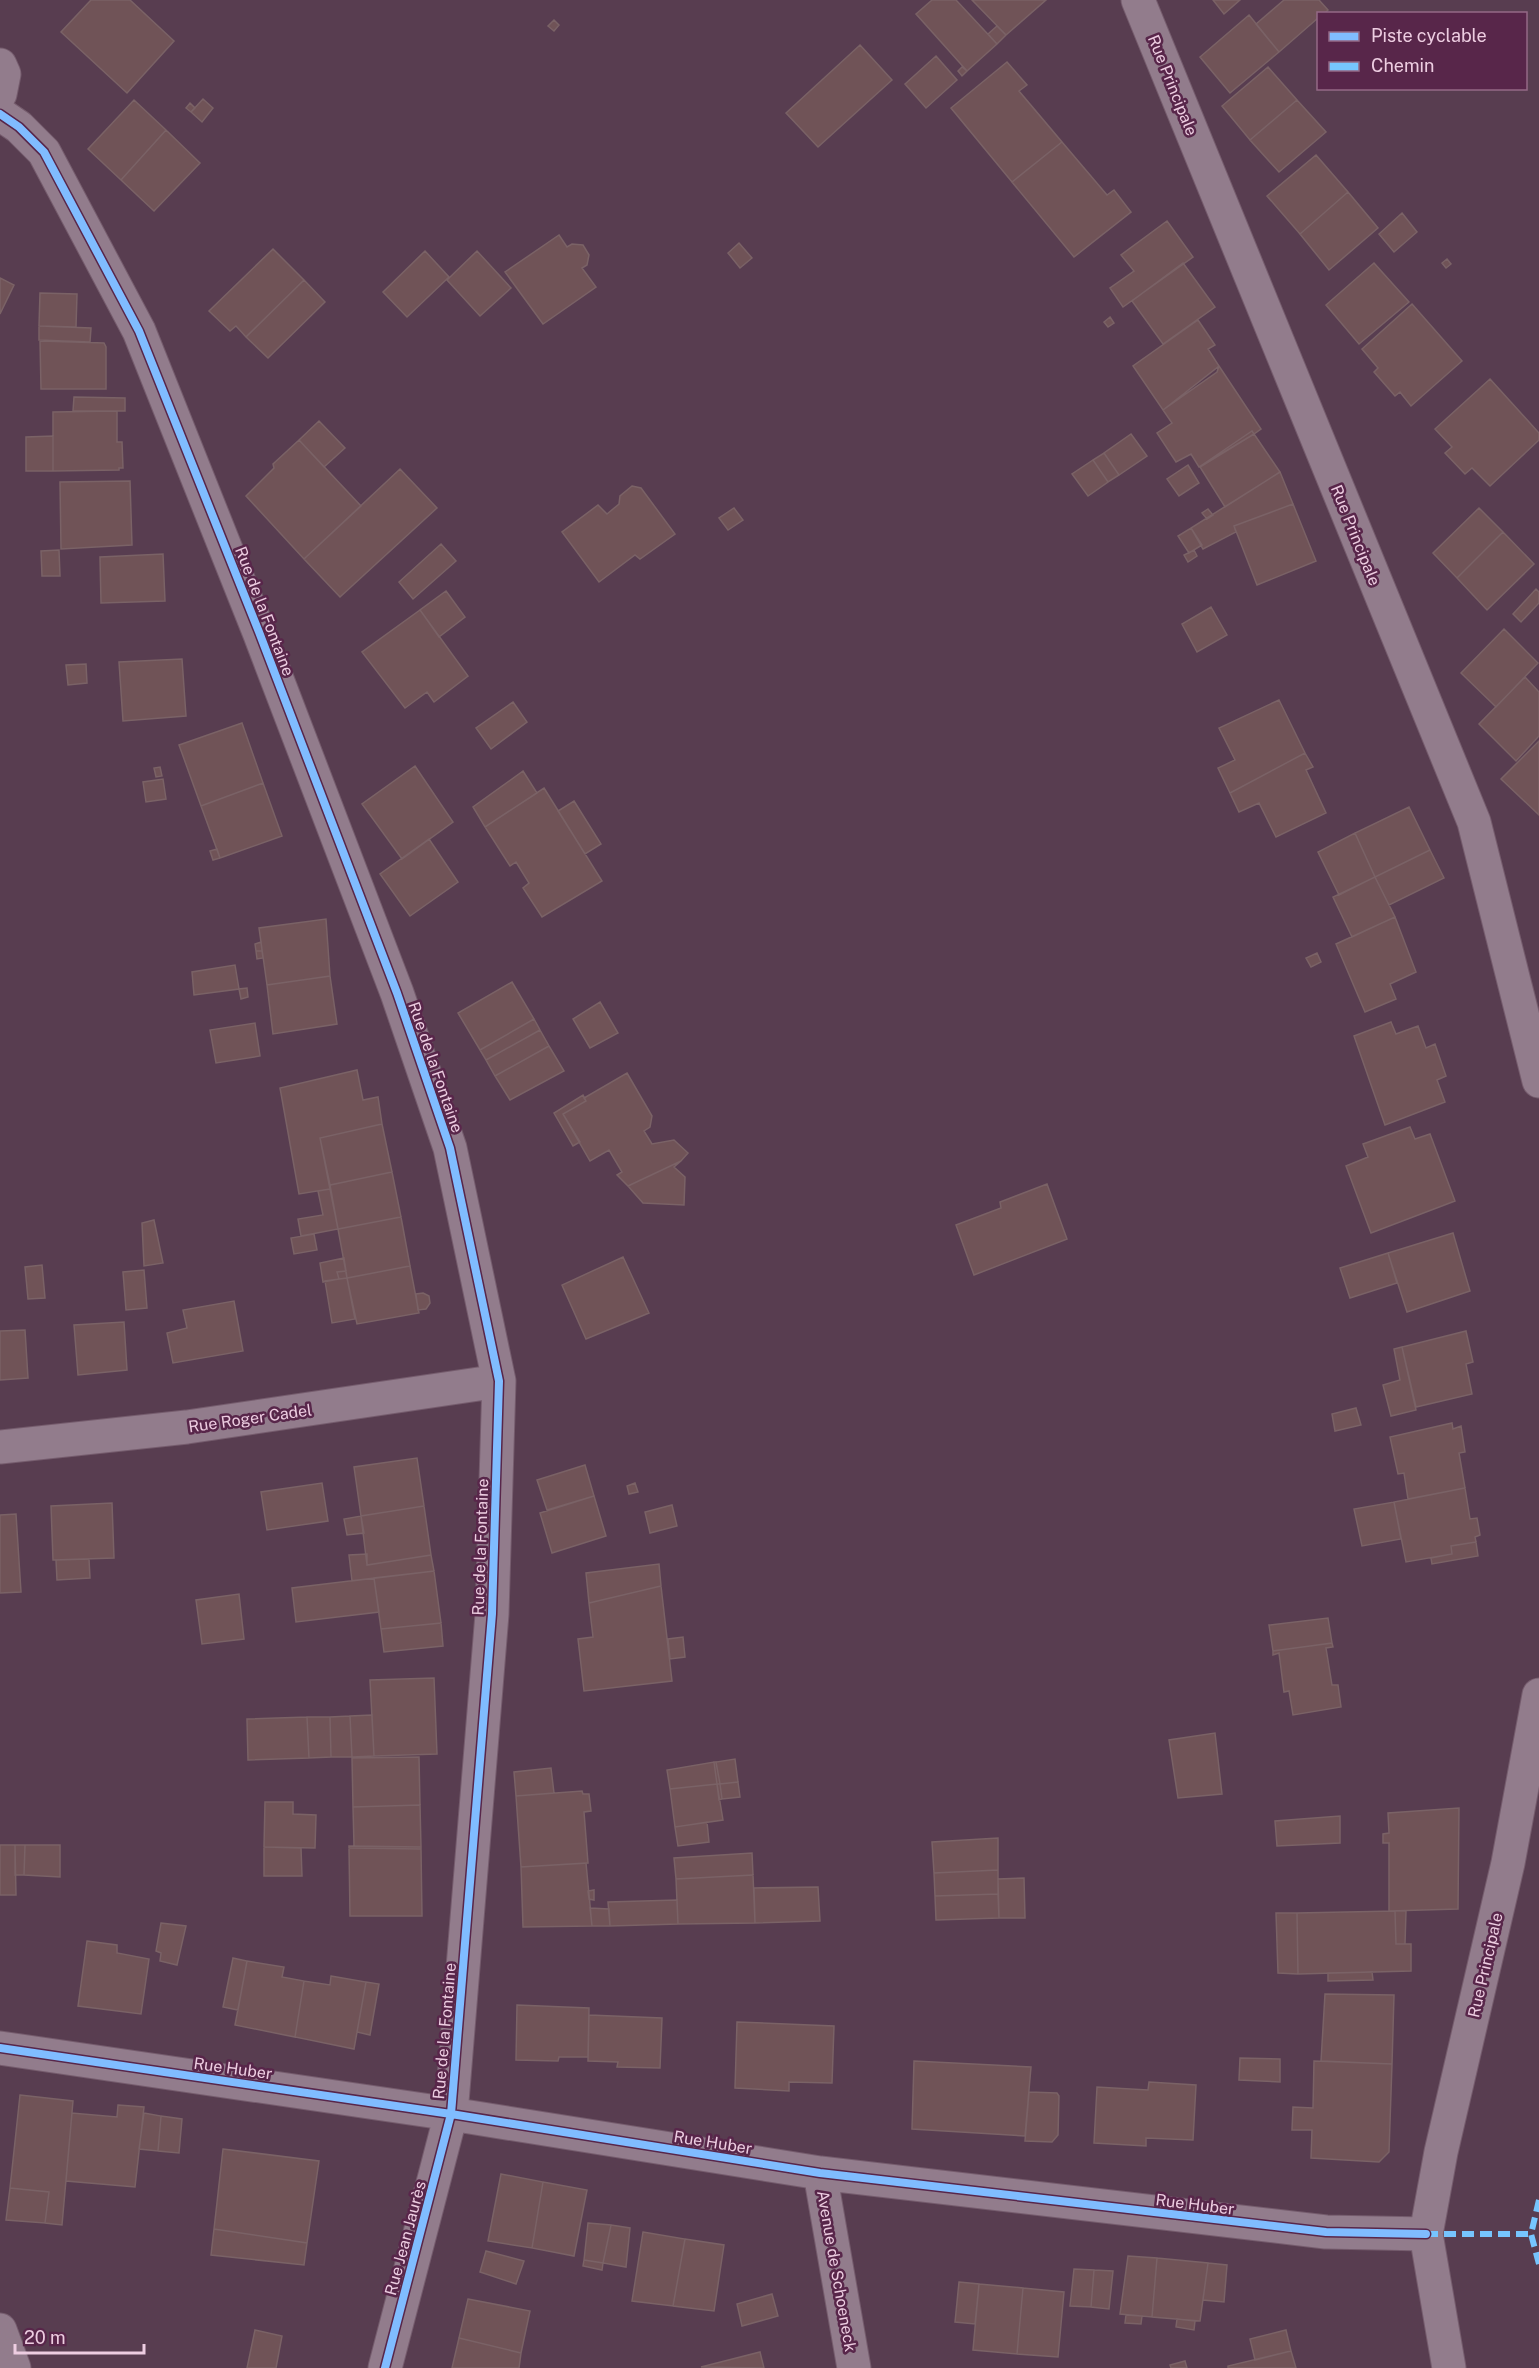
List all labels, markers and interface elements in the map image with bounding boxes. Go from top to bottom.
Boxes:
legend [1317,12,1527,90]
text: Piste cyclable [1371,25,1487,46]
street label: Rue Principale [1144,32,1201,138]
text: Chemin [1371,55,1435,76]
street label: Rue Principale [1327,482,1384,588]
street label: Rue de la Fontaine [231,544,298,679]
street label: Rue de la Fontaine [404,999,467,1135]
street label: Rue Roger Cadel [187,1400,313,1437]
street label: Rue de la Fontaine [469,1478,492,1616]
street label: Rue Principale [1464,1911,1507,2019]
street label: Rue de la Fontaine [429,1962,460,2100]
street label: Rue Huber [192,2054,274,2083]
street label: Rue Huber [672,2127,754,2158]
street label: Rue Jean Jaurès [381,2179,430,2297]
street label: Avenue de Schoeneck [813,2189,860,2353]
street label: Rue Huber [1154,2190,1235,2219]
scale bar [15,2317,144,2355]
text: 20 m [24,2327,66,2348]

